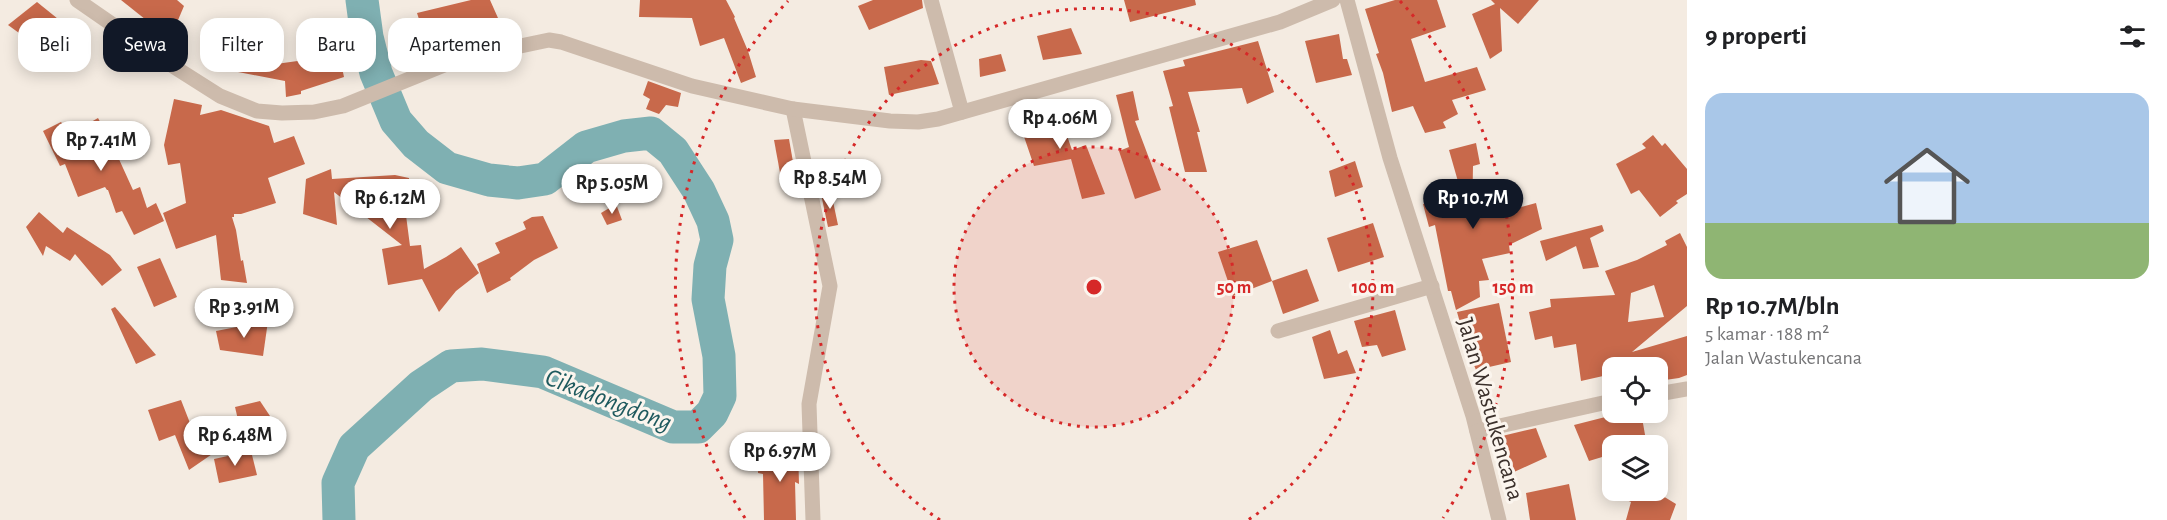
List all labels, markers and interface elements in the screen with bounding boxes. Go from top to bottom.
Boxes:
chip: Beli [18,18,91,72]
chip: Sewa [103,18,188,72]
chip: Filter [200,18,284,72]
chip: Baru [296,18,376,72]
chip: Apartemen [388,18,522,72]
icon: filters [2116,20,2149,53]
text: 9 properti [1705,23,1807,49]
pin: Rp 4.06M [998,99,1122,150]
text: Rp 4.06M [1022,108,1098,128]
pin: Rp 7.41M [39,121,163,172]
text: Rp 7.41M [65,130,137,150]
icon: home [1873,132,1981,240]
pin: Rp 8.54M [768,159,892,210]
pin: Rp 5.05M [550,164,674,215]
text: Rp 8.54M [793,168,867,188]
text: Rp 5.05M [576,173,649,193]
pin: Rp 6.12M [328,179,452,230]
pin: Rp 10.7M [1411,179,1535,230]
text: Rp 6.12M [354,188,426,208]
text: Rp 10.7M [1437,188,1509,208]
centre of rings [1084,277,1104,297]
text: 50 m [1217,279,1251,297]
text: 100 m [1352,279,1394,297]
text: 150 m [1493,279,1533,297]
pin: Rp 3.91M [182,288,306,339]
text: Rp 10.7M/bln [1705,293,1840,319]
text: Rp 3.91M [209,297,279,317]
street label: Jalan Wastukencana [1453,315,1528,503]
text: 5 kamar · 188 m² [1705,324,1829,344]
text: Jalan Wastukencana [1705,348,1862,368]
map controls [1602,357,1668,501]
button: locate [1602,357,1668,423]
water label: Cikadongdong [542,364,676,436]
pin: Rp 6.48M [173,416,297,467]
text: Rp 6.48M [198,425,272,445]
pin: Rp 6.97M [718,432,842,483]
button: layers [1602,435,1668,501]
text: Rp 6.97M [743,441,817,461]

